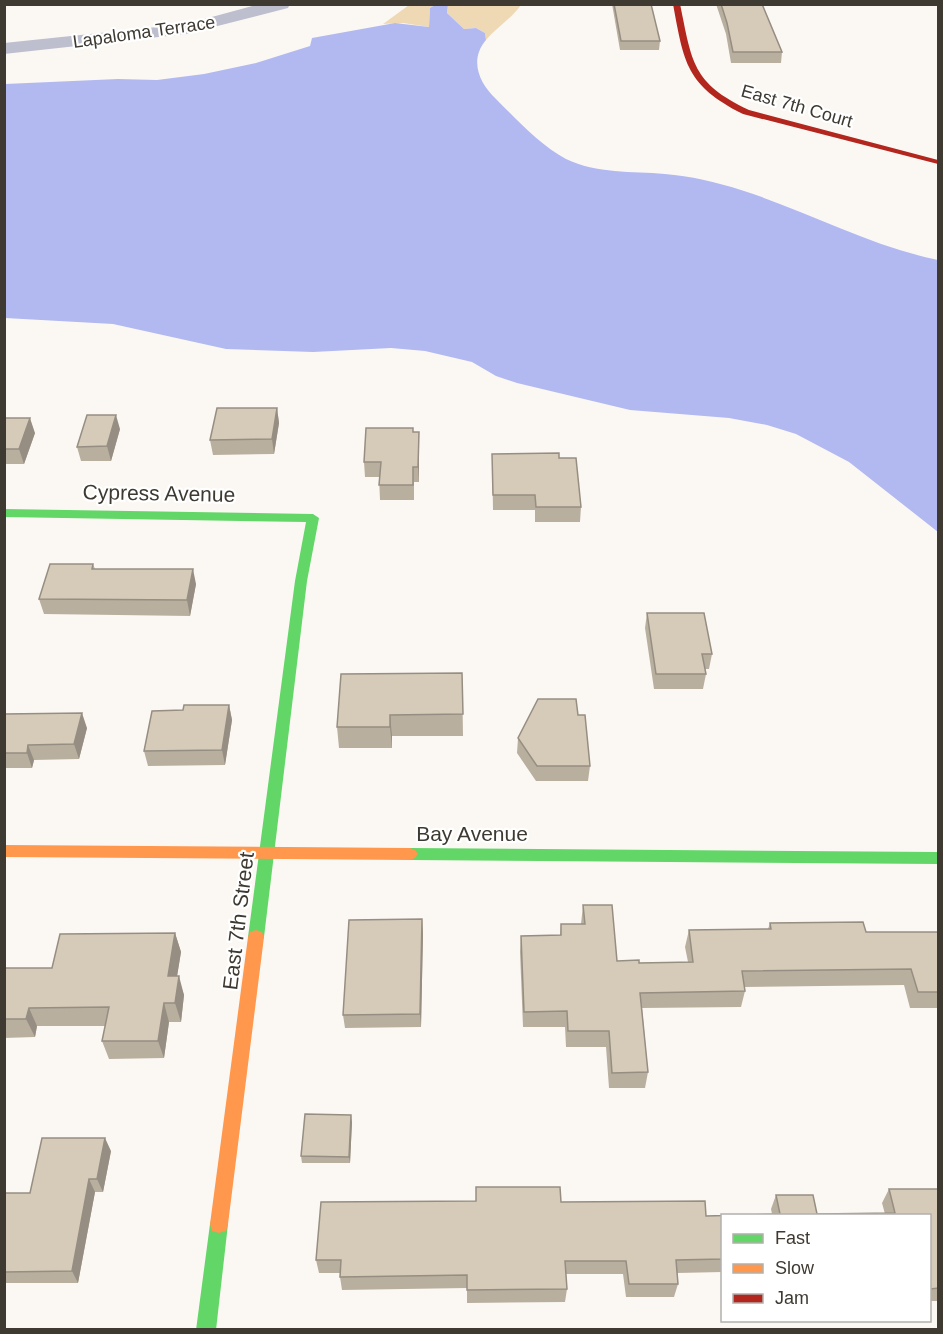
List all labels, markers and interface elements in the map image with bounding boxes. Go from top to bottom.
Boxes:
street label: Lapaloma Terrace [71,12,217,52]
street label: East 7th Court [739,81,855,131]
street label: Cypress Avenue [83,480,235,506]
street label: Bay Avenue [416,822,528,845]
street label: East 7th Street [218,851,258,991]
legend [721,1214,931,1322]
text: Fast [775,1228,810,1248]
text: Slow [775,1258,815,1278]
text: Jam [775,1288,809,1308]

